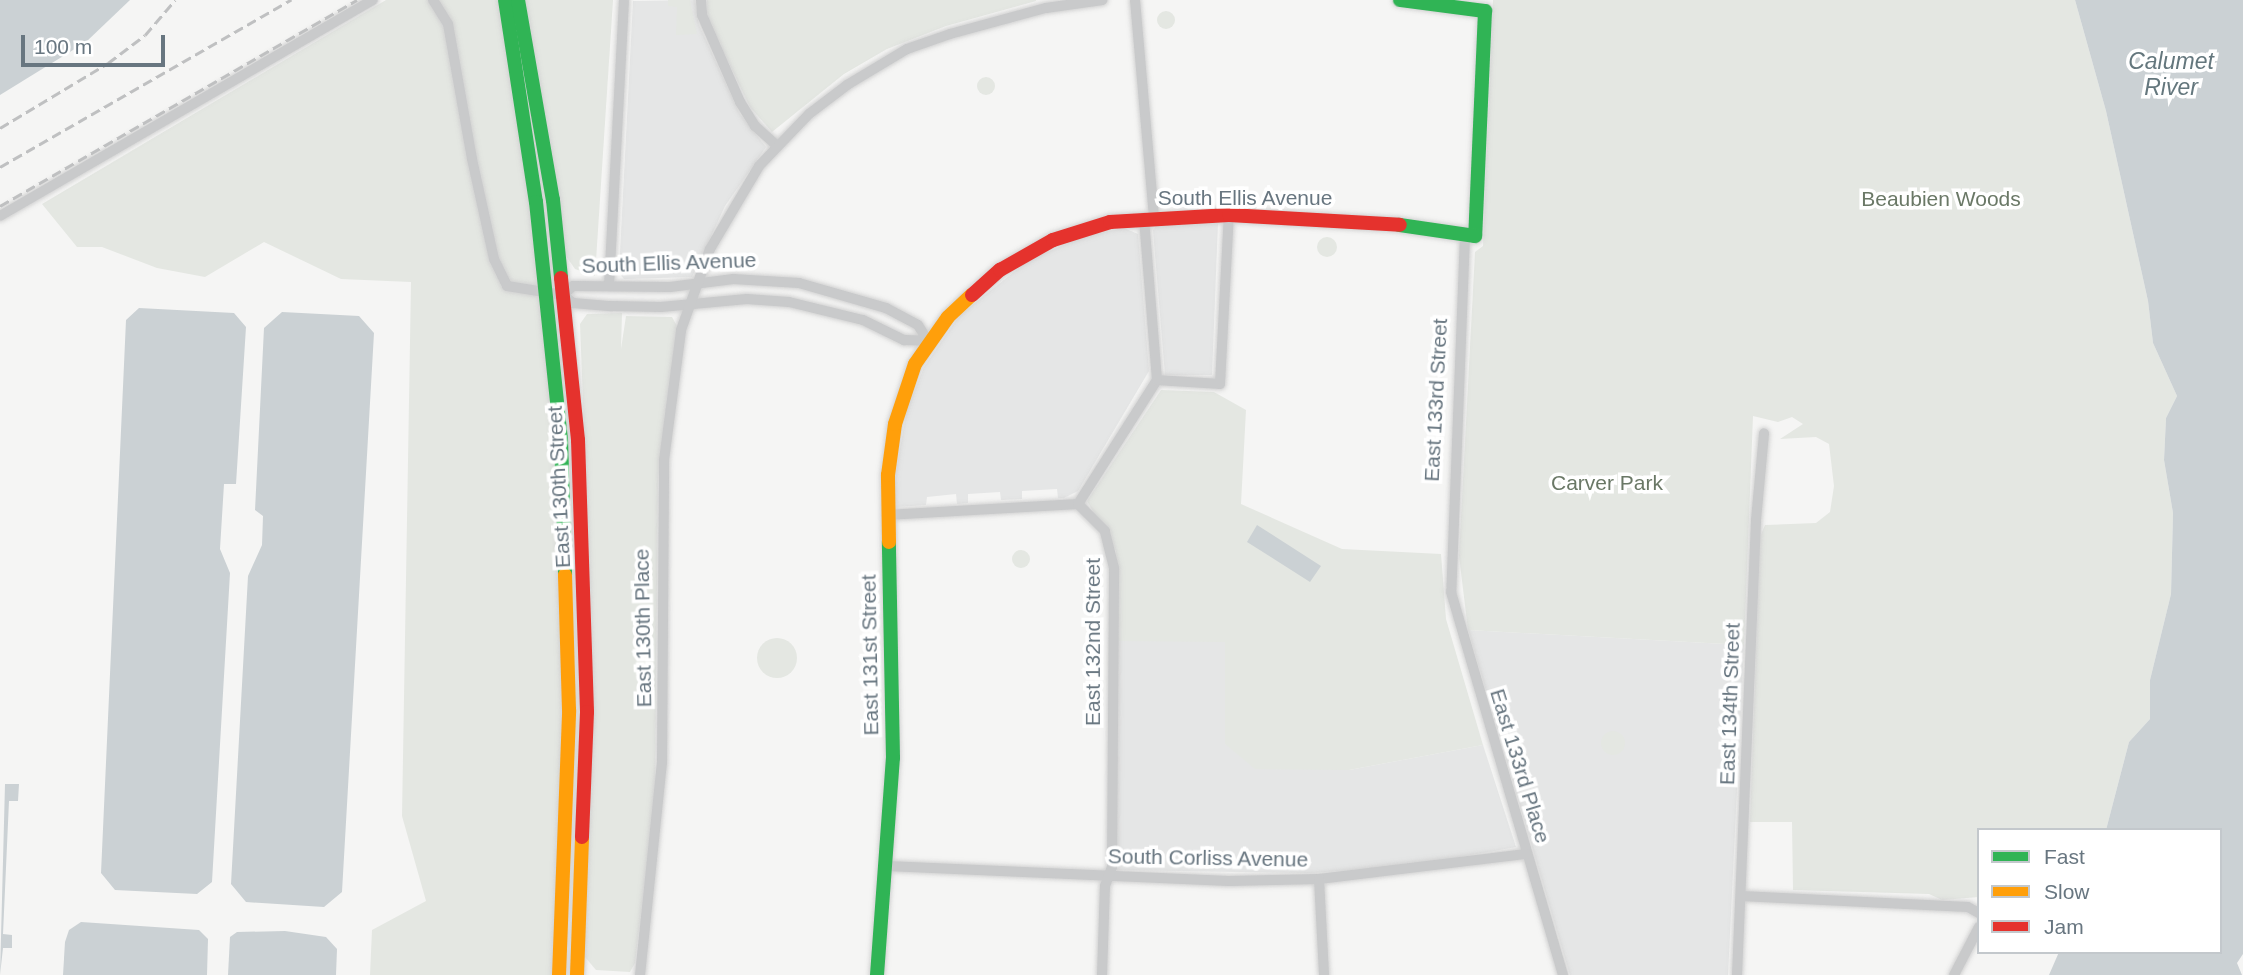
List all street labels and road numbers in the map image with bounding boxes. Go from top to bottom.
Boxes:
street label: South Ellis Avenue [1157,185,1333,211]
street label: South Ellis Avenue [581,247,757,279]
street label: East 133rd Street [1419,318,1453,482]
street label: East 130th Street [542,405,576,569]
street label: East 130th Place [629,548,657,708]
street label: East 132nd Street [1080,558,1106,726]
street label: East 131st Street [856,574,884,736]
street label: East 134th Street [1715,622,1745,786]
street label: East 133rd Place [1485,686,1555,846]
street label: South Corliss Avenue [1107,844,1309,872]

